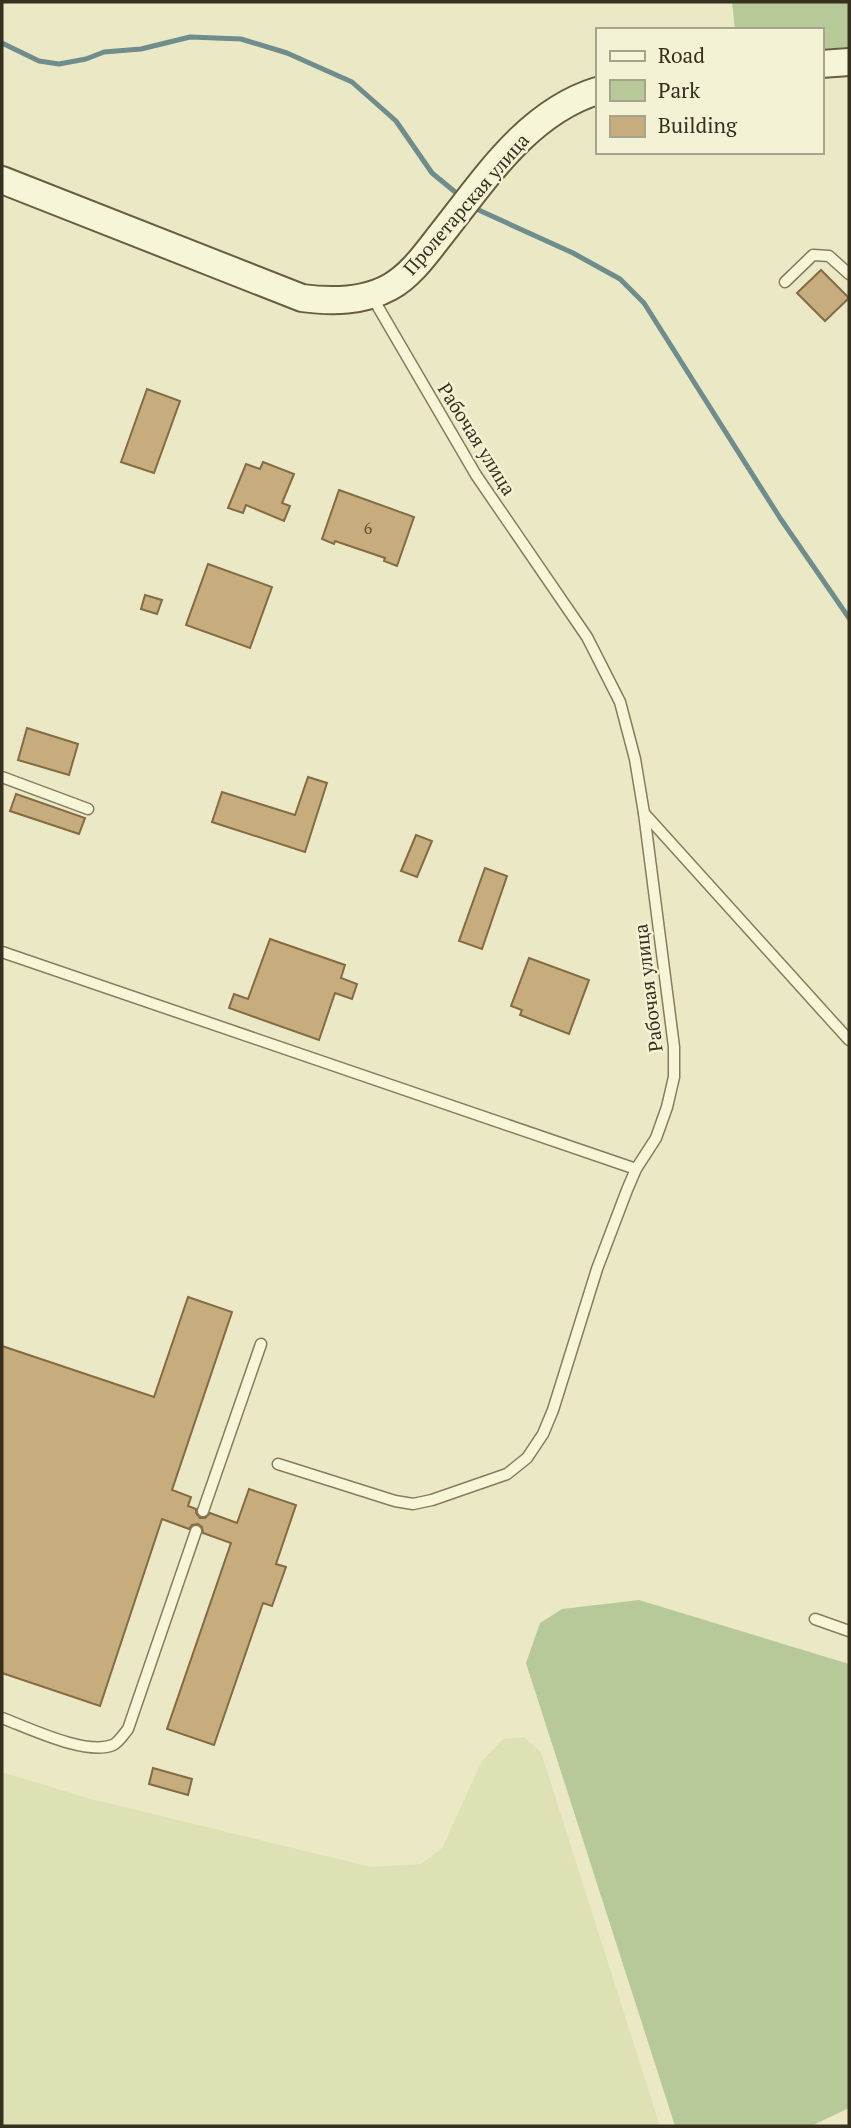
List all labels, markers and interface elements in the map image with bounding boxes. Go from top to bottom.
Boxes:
legend [596,28,823,154]
text: Road [658,41,705,69]
text: Park [658,76,700,104]
text: Building [658,111,738,139]
street label: Пролетарская улица [397,127,534,280]
street label: Рабочая улица [433,378,522,500]
house number: 6 [364,517,373,539]
street label: Рабочая улица [627,922,668,1053]

